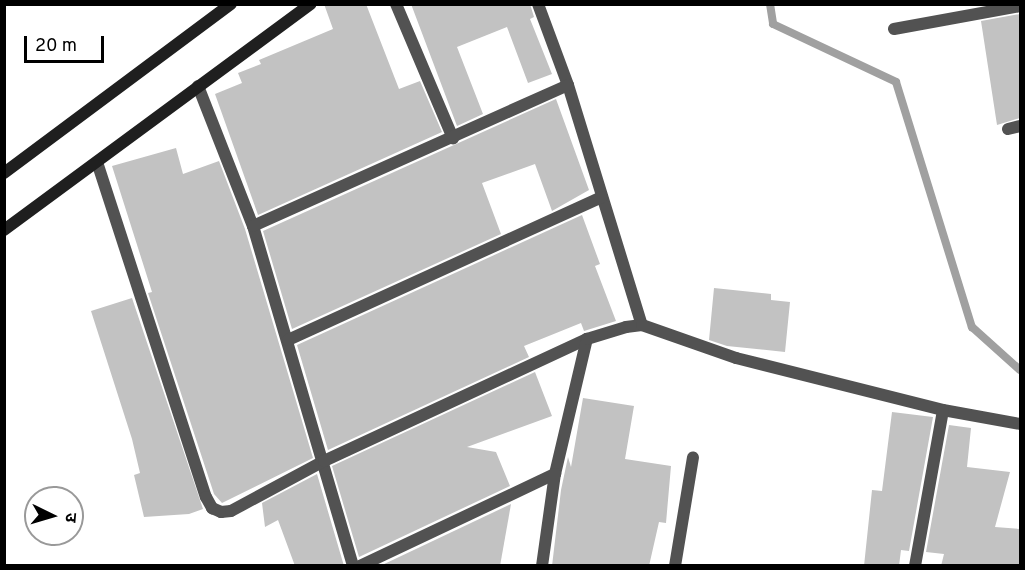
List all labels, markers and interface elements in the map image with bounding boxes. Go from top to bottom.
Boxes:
scale bar [27,24,106,62]
text: 20 m [35,35,77,58]
north arrow [24,486,84,546]
text: उ [60,512,80,523]

